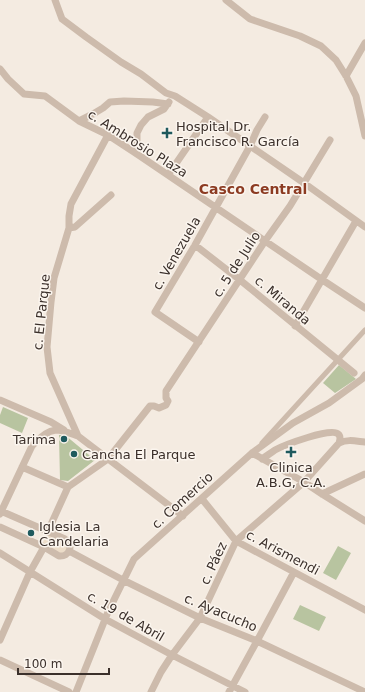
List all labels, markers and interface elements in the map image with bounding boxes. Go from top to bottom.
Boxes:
street label: c. Ambrosio Plaza [85,107,190,180]
place label: Hospital Dr. Francisco R. García [176,119,300,149]
marker: Hospital Dr. Francisco R. García [161,127,173,139]
district label: Casco Central [199,181,307,197]
street label: c. Venezuela [149,214,203,293]
street label: c. 5 de Julio [210,229,263,300]
street label: c. El Parque [30,273,53,351]
street label: c. Miranda [252,273,314,328]
place label: Tarima [12,432,56,447]
marker: Tarima [59,434,69,444]
marker: Clinica A.B.G, C.A. [285,446,297,458]
place label: Cancha El Parque [82,447,196,462]
marker: Cancha El Parque [69,449,79,459]
place label: Clinica A.B.G, C.A. [256,460,326,490]
street label: c. Comercio [149,469,216,532]
place label: Iglesia La Candelaria [39,519,109,549]
street label: c. Arismendi [244,527,322,578]
marker: Iglesia La Candelaria [26,528,36,538]
street label: c. Páez [197,539,230,587]
street label: c. 19 de Abril [85,588,167,644]
street label: c. Ayacucho [182,590,260,635]
scale bar [18,650,109,676]
text: 100 m [24,657,62,671]

